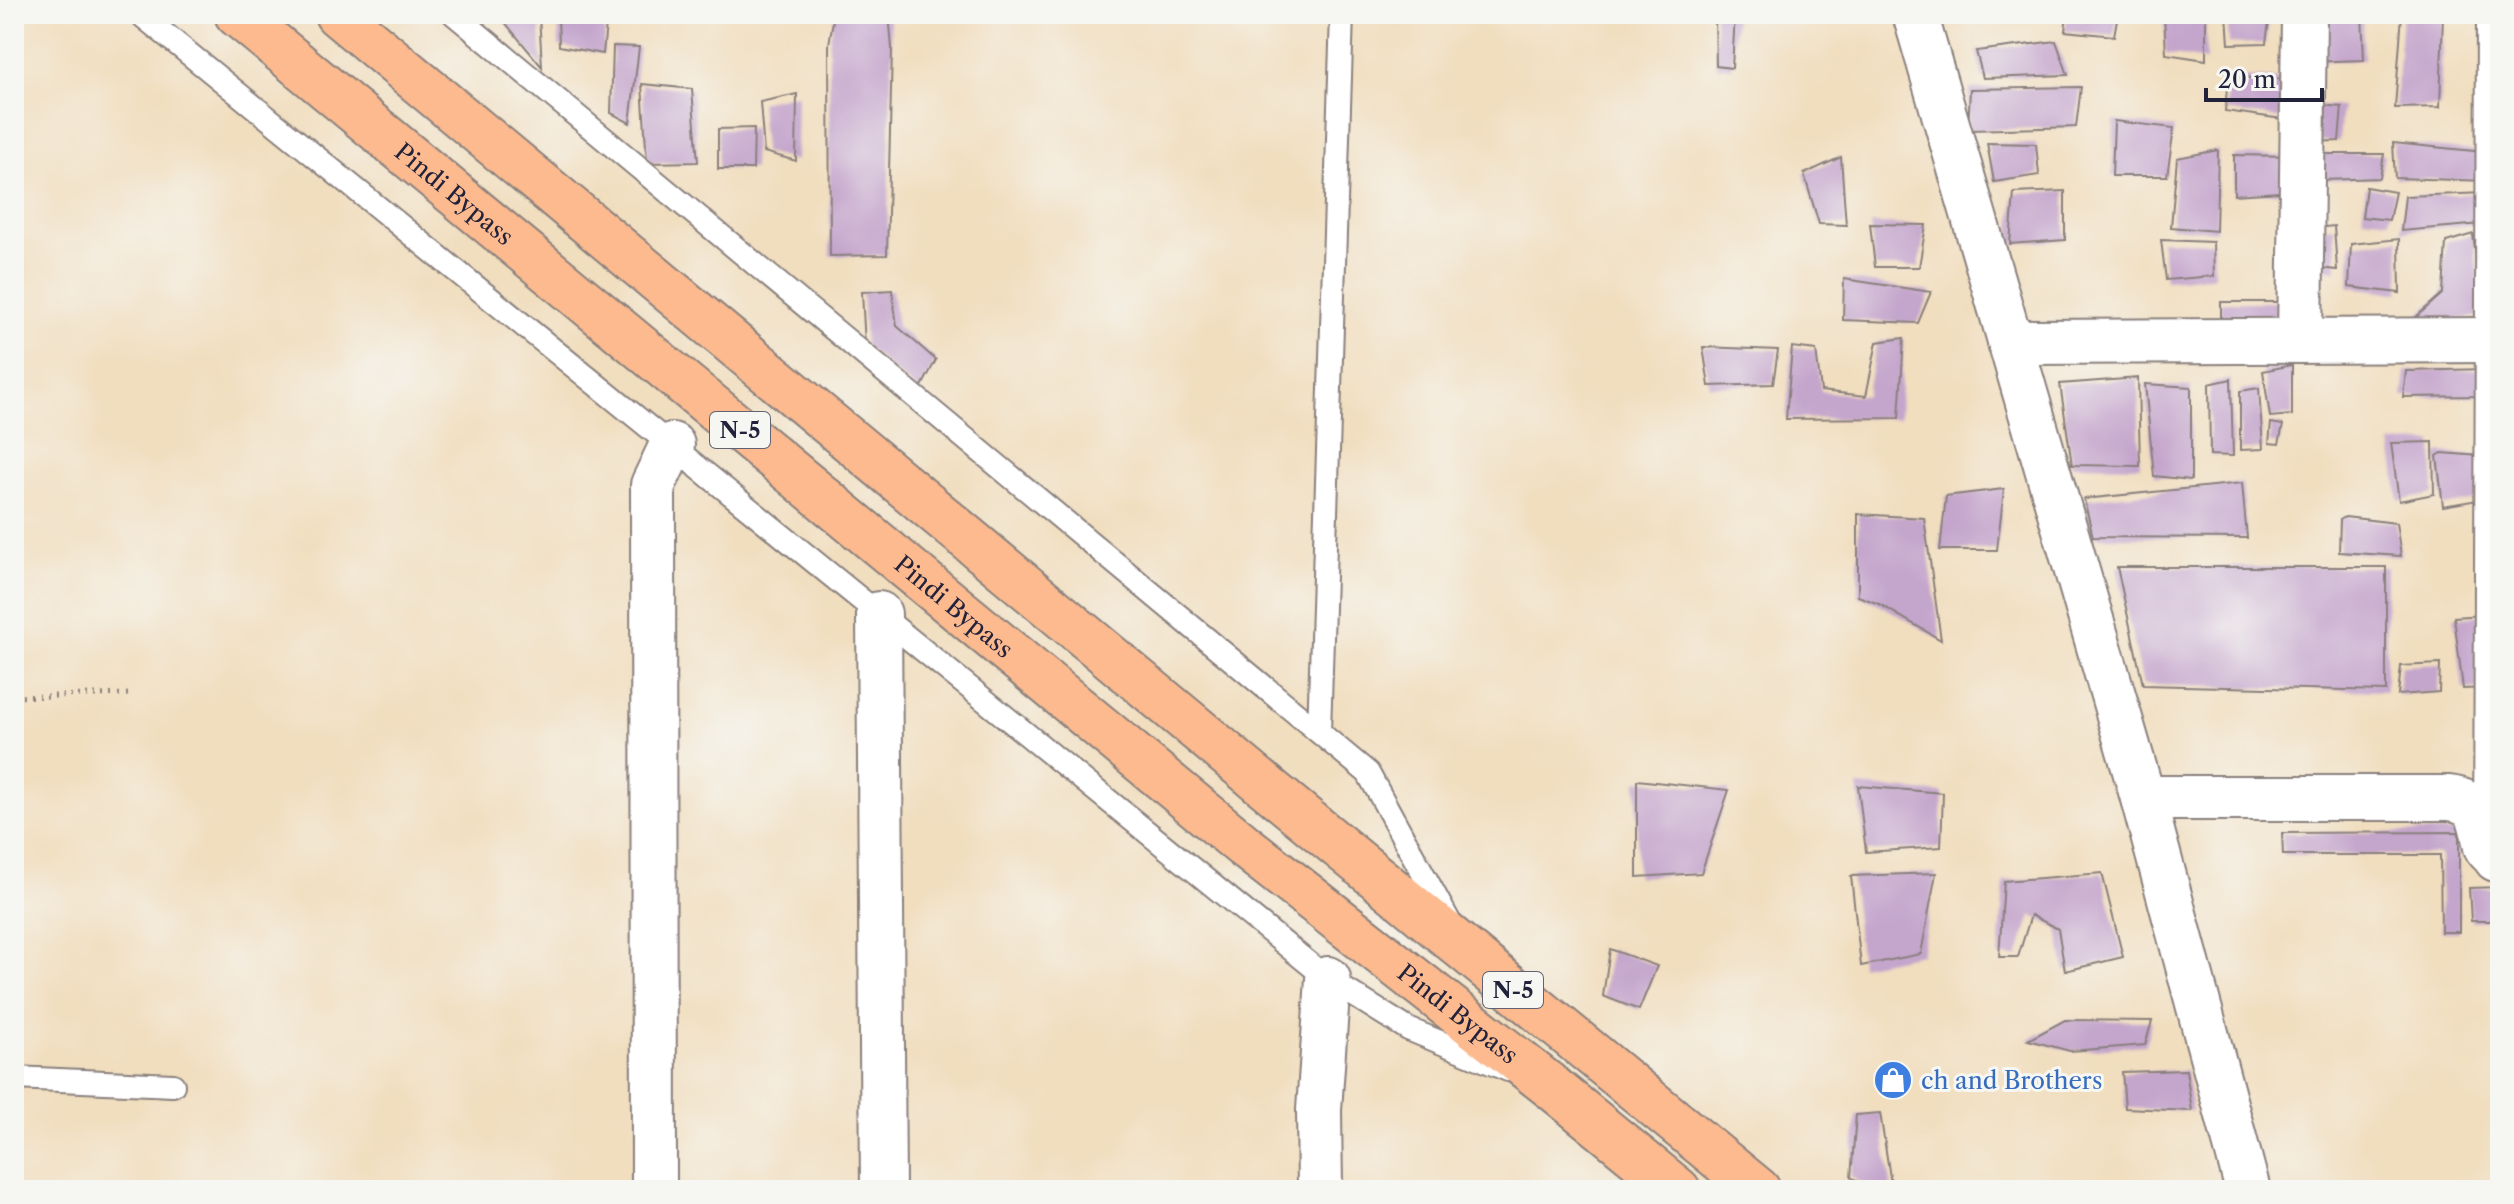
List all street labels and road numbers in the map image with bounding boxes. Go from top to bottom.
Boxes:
street label: Pindi Bypass [389,136,519,251]
road number: N-5 [710,412,770,448]
street label: Pindi Bypass [889,549,1019,664]
street label: Pindi Bypass [1392,957,1524,1070]
road number: N-5 [1483,972,1543,1008]

